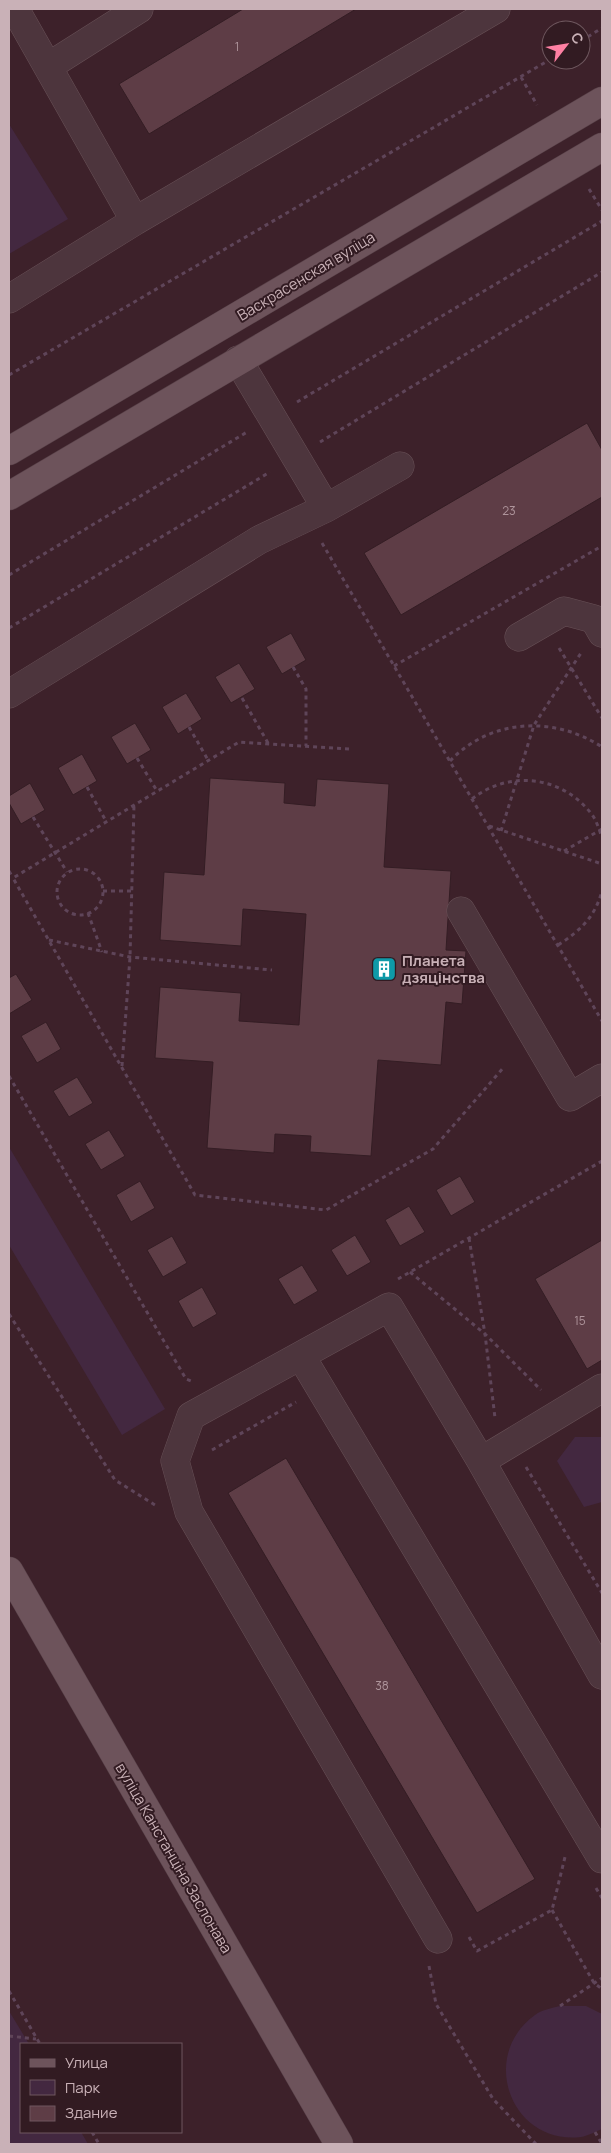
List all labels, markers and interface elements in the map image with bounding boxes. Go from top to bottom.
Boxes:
north arrow [541,20,591,70]
text: С [567,29,588,47]
house number: 1 [235,38,239,55]
street label: Васкрасенская вуліца [233,227,379,325]
house number: 23 [502,502,516,519]
place label: Планета дзяцінства [402,950,485,988]
building icon: Планета дзяцінства [371,956,397,982]
house number: 15 [574,1312,586,1329]
house number: 38 [375,1677,389,1694]
street label: вуліца Канстанціна Заслонава [111,1759,237,1957]
legend [20,2043,182,2133]
text: Улица [65,2052,108,2073]
text: Парк [65,2077,101,2098]
text: Здание [65,2102,118,2123]

